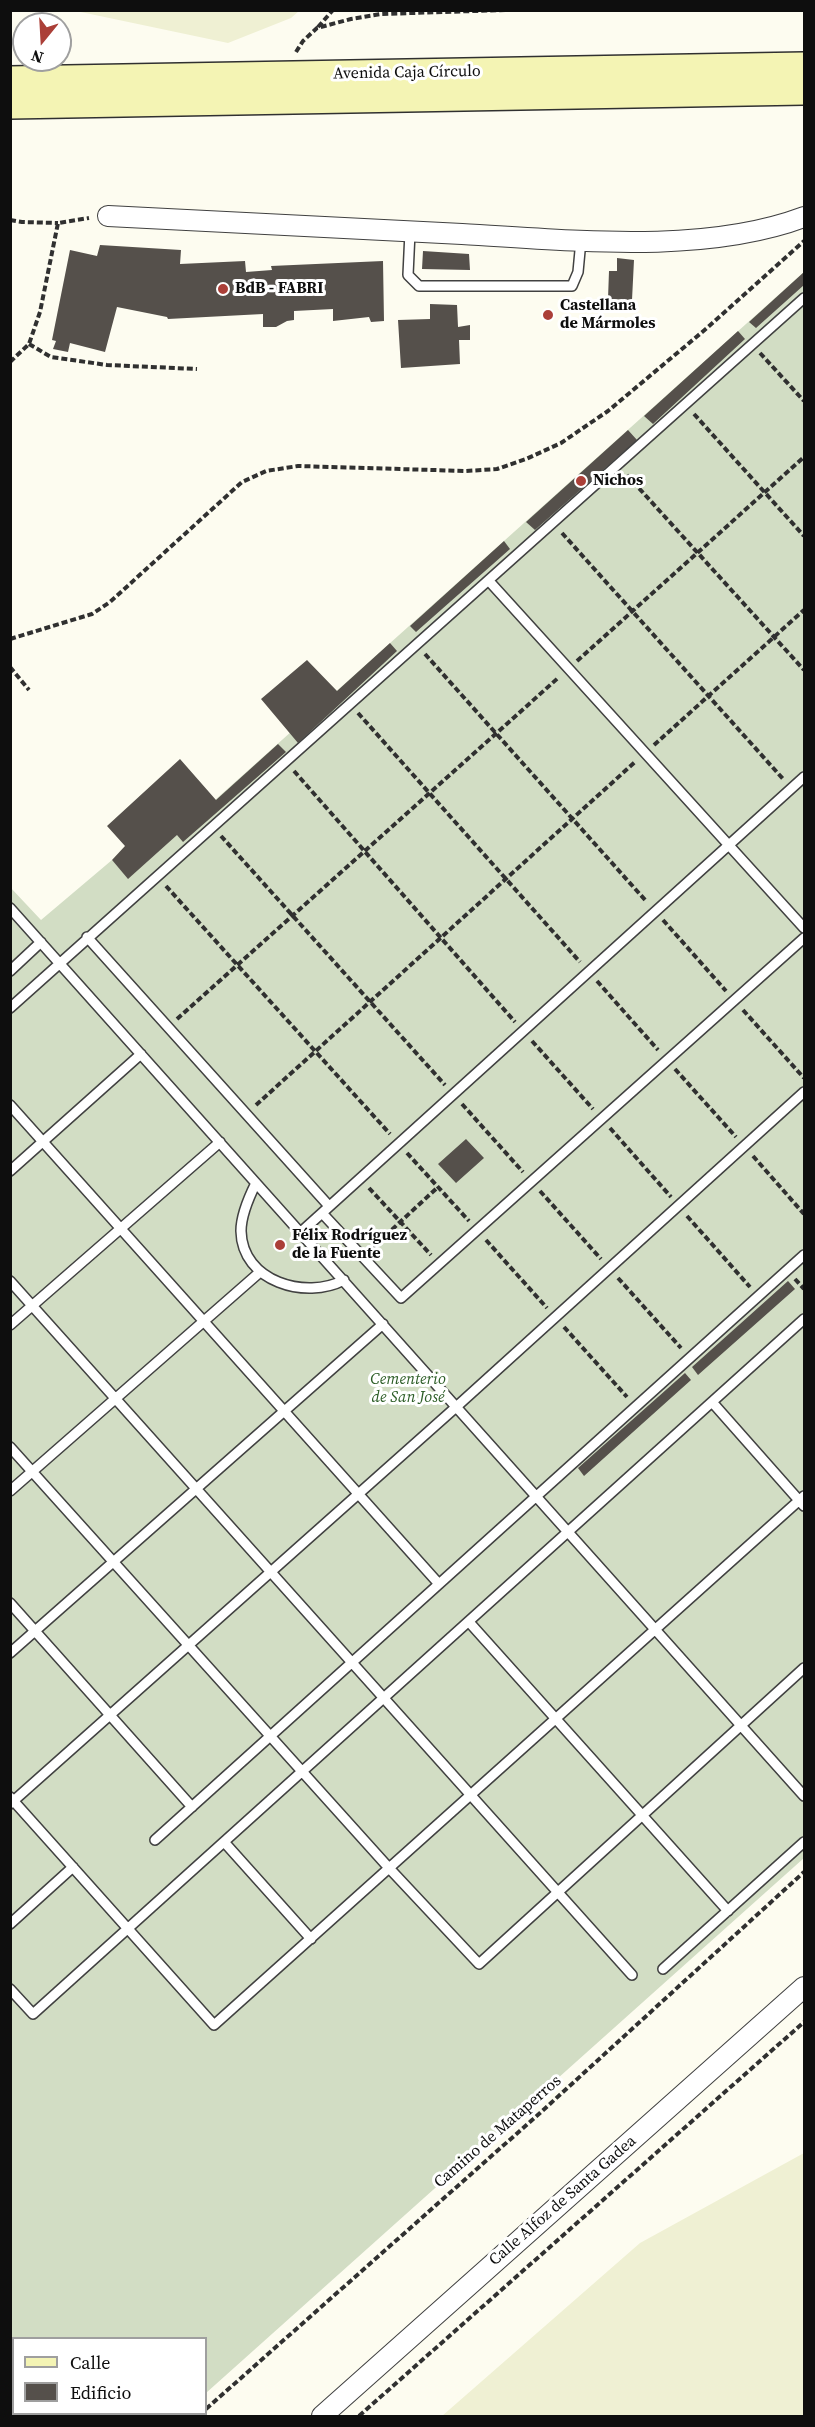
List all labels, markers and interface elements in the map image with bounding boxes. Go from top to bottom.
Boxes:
north arrow [12,12,72,72]
text: N [28,45,46,69]
street label: Avenida Caja Círculo [333,62,481,84]
place label: BdB - FABRI [235,279,323,299]
marker: BdB - FABRI [216,282,230,296]
place label: Castellana de Mármoles [560,296,655,334]
marker: Castellana de Mármoles [541,308,555,322]
place label: Nichos [593,471,643,491]
marker: Nichos [574,474,588,488]
place label: Félix Rodríguez de la Fuente [292,1226,407,1264]
marker: Félix Rodríguez de la Fuente [273,1238,287,1252]
park label: Cementerio de San José [370,1370,446,1408]
street label: Camino de Mataperros [430,2071,566,2193]
street label: Calle Alfoz de Santa Gadea [486,2132,640,2270]
legend [12,2337,207,2415]
text: Calle [70,2350,110,2375]
text: Edificio [70,2380,131,2405]

